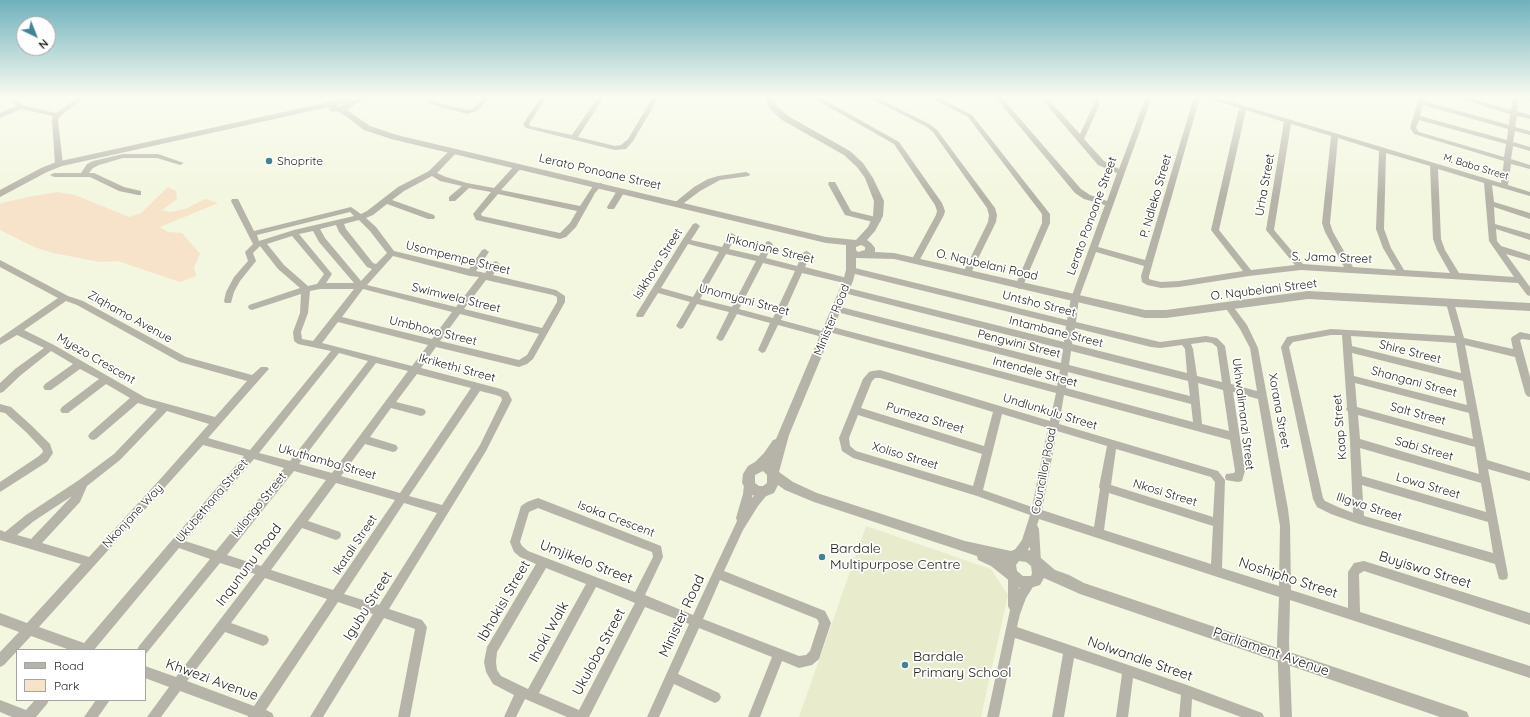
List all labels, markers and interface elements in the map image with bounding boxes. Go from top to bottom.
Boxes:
north arrow [16,16,56,56]
text: N [36,36,51,52]
street label: Lerato Ponoane Street [537,151,663,193]
street label: M. Baba Street [1442,151,1510,183]
street label: P. Ndleko Street [1137,153,1175,239]
street label: Urha Street [1252,153,1278,217]
place label: Shoprite [277,154,323,168]
street label: Lerato Ponoane Street [1064,155,1120,277]
marker: Shoprite [264,156,274,166]
street label: Isikhova Street [630,226,686,302]
street label: Inkonjane Street [724,231,816,267]
street label: Usompempe Street [404,238,512,278]
street label: O. Nqubelani Road [935,246,1039,284]
street label: S. Jama Street [1291,249,1373,267]
street label: O. Nqubelani Street [1210,276,1318,304]
street label: Swimwela Street [410,280,502,316]
street label: Unomyani Street [697,281,791,319]
street label: Minister Road [811,282,853,358]
street label: Ziqhamo Avenue [85,288,175,346]
street label: Untsho Street [1001,288,1077,320]
street label: Umbhoxo Street [388,313,478,349]
street label: Intambane Street [1007,313,1105,351]
street label: Pengwini Street [976,327,1062,361]
street label: Myezo Crescent [54,331,138,387]
street label: Shire Street [1378,337,1442,367]
street label: Ikrikethi Street [417,351,497,385]
street label: Intendele Street [991,354,1079,390]
street label: Ukhwalimanzi Street [1229,357,1257,471]
street label: Shangani Street [1370,364,1458,400]
street label: Xorana Street [1265,372,1293,450]
street label: Undlunkulu Street [1001,391,1099,433]
street label: Kaap Street [1330,393,1350,461]
street label: Pumeza Street [884,399,966,437]
street label: Salt Street [1389,400,1447,428]
street label: Councillor Road [1029,426,1059,516]
street label: Sabi Street [1393,434,1455,464]
street label: Xoliso Street [870,439,940,473]
street label: Ukuthamba Street [276,441,378,483]
street label: Ukubethana Street [173,456,251,546]
street label: Ixilongo Street [229,470,289,540]
street label: Lowa Street [1394,470,1462,502]
street label: Nkosi Street [1131,476,1199,510]
street label: Nkonjane Way [100,481,166,551]
street label: Iligwa Street [1334,490,1404,524]
street label: Isoka Crescent [575,498,657,540]
street label: Ikatali Street [330,512,380,578]
street label: Inqununu Road [213,521,285,609]
street label: Umjikelo Street [537,537,635,587]
place label: Bardale Multipurpose Centre [830,541,960,574]
street label: Buyiswa Street [1377,548,1473,592]
marker: Bardale Multipurpose Centre [817,552,827,562]
street label: Noshipho Street [1236,554,1340,602]
street label: Ibhokisi Street [474,558,534,644]
street label: Igubu Street [340,568,396,644]
street label: Minister Road [656,572,708,660]
street label: Ihoki Walk [525,599,573,665]
street label: Ukuloba Street [569,606,629,698]
street label: Parliament Avenue [1211,624,1331,680]
street label: Nolwandle Street [1085,633,1195,685]
legend [16,649,146,701]
place label: Bardale Primary School [913,649,1011,682]
street label: Khwezi Avenue [163,655,261,705]
text: Road [54,658,84,673]
marker: Bardale Primary School [900,660,910,670]
text: Park [54,678,79,693]

